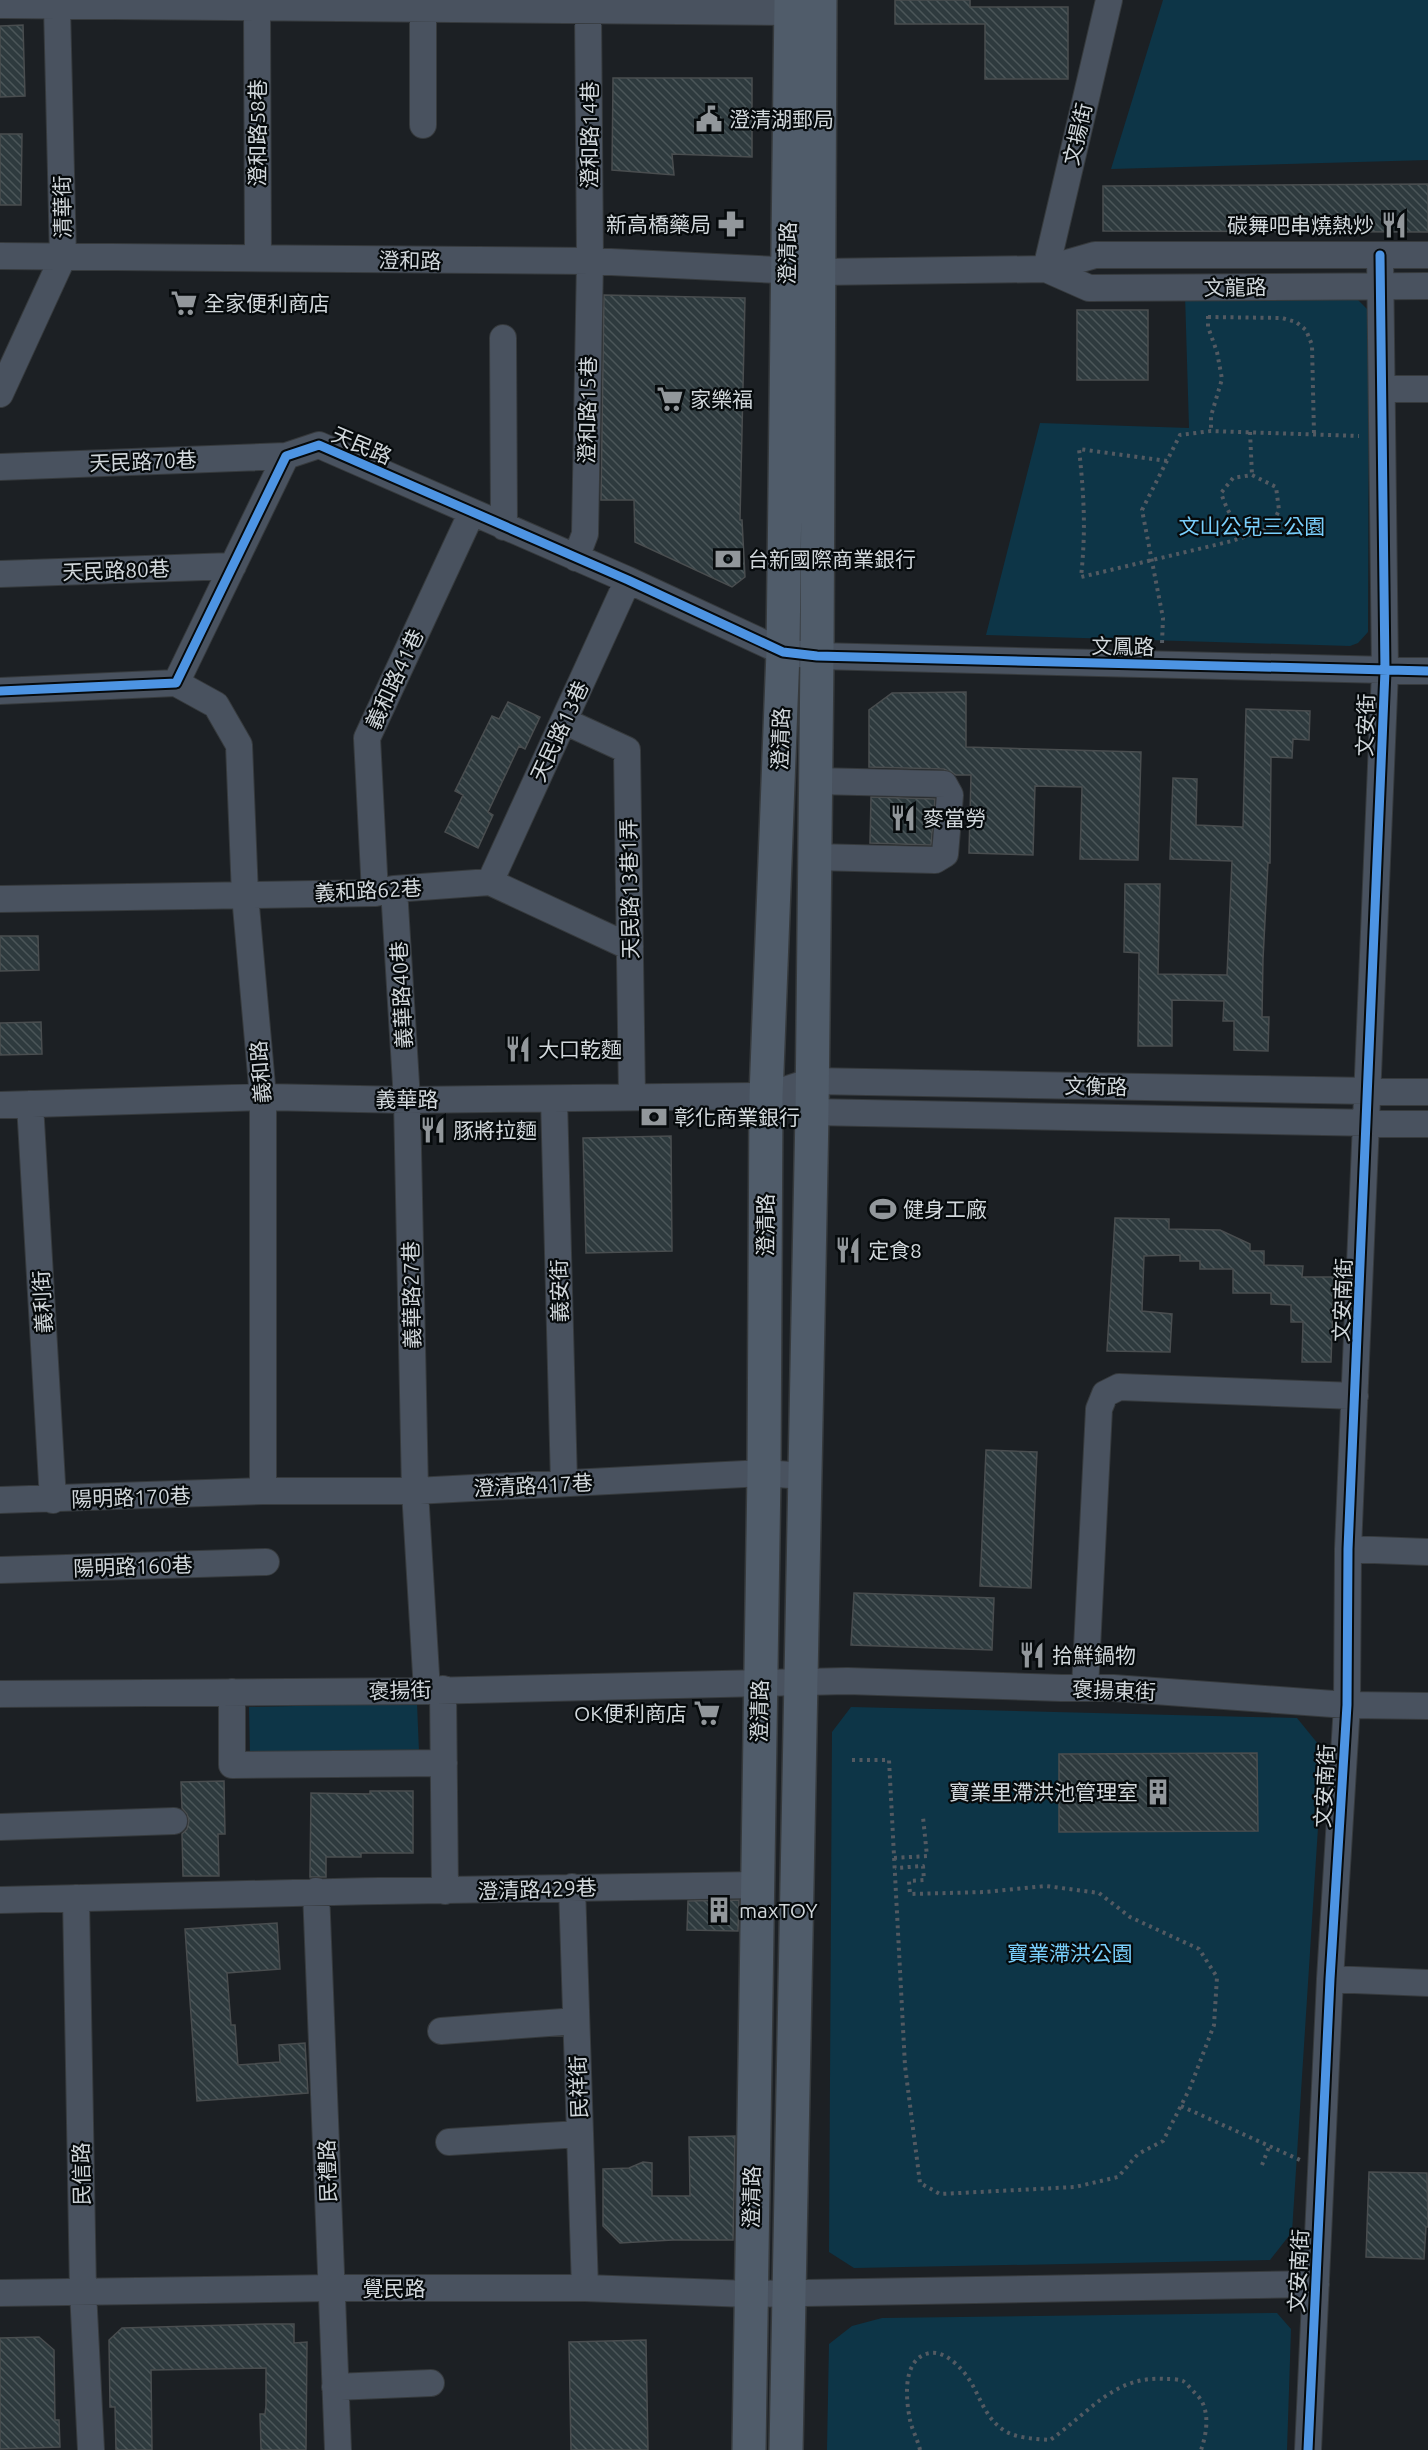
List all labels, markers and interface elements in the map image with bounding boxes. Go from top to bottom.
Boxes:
street label: 澄和路58巷 [245,79,269,187]
street label: 澄和路14巷 [577,81,601,189]
street label: 文揚街 [1058,101,1096,167]
public building icon: 澄清湖郵局 [694,104,724,134]
place label: 澄清湖郵局 [729,107,834,131]
street label: 清華街 [49,175,75,239]
pharmacy icon: 新高橋藥局 [716,209,746,239]
restaurant icon: 碳舞吧串燒熱炒 [1379,210,1409,240]
place label: 新高橋藥局 [606,212,711,236]
place label: 碳舞吧串燒熱炒 [1227,213,1374,237]
street label: 澄清路 [774,221,800,285]
street label: 澄和路 [378,247,442,273]
street label: 文龍路 [1203,274,1267,300]
supermarket icon: 全家便利商店 [169,288,199,318]
place label: 全家便利商店 [204,291,330,315]
street label: 澄和路15巷 [574,356,600,464]
supermarket icon: 家樂福 [655,384,685,414]
place label: 家樂福 [690,387,753,411]
street label: 天民路 [328,422,396,468]
street label: 天民路70巷 [89,447,197,475]
park label: 文山公兒三公園 [1179,514,1326,538]
bank icon: 台新國際商業銀行 [713,544,743,574]
place label: 台新國際商業銀行 [748,547,916,571]
street label: 天民路80巷 [62,556,170,584]
street label: 義和路41巷 [360,625,428,733]
street label: 文鳳路 [1091,633,1155,659]
street label: 天民路13巷 [525,677,593,785]
street label: 文安街 [1352,693,1378,757]
street label: 澄清路 [767,707,793,771]
restaurant icon: 麥當勞 [888,803,918,833]
place label: 麥當勞 [923,806,986,830]
street label: 天民路13巷1弄 [616,819,642,959]
street label: 義和路62巷 [314,875,422,905]
street label: 義華路40巷 [386,941,416,1049]
restaurant icon: 大口乾麵 [503,1034,533,1064]
place label: 大口乾麵 [538,1037,622,1061]
street label: 義和路 [246,1040,274,1104]
street label: 文衡路 [1064,1073,1128,1099]
street label: 義華路 [376,1087,439,1111]
bank icon: 彰化商業銀行 [639,1102,669,1132]
place label: 彰化商業銀行 [674,1105,800,1129]
restaurant icon: 豚將拉麵 [418,1115,448,1145]
place label: 豚將拉麵 [453,1118,537,1142]
street label: 澄清路 [753,1194,777,1257]
sports icon: 健身工廠 [868,1194,898,1224]
place label: 健身工廠 [903,1197,987,1221]
restaurant icon: 定食8 [833,1235,863,1265]
place label: 定食8 [868,1238,922,1262]
street label: 義華路27巷 [398,1241,424,1349]
street label: 文安南街 [1329,1258,1355,1342]
street label: 義安街 [546,1259,572,1323]
street label: 義利街 [28,1270,56,1334]
street label: 澄清路417巷 [473,1470,593,1500]
street label: 陽明路170巷 [71,1483,191,1511]
street label: 陽明路160巷 [73,1552,193,1580]
restaurant icon: 拾鮮鍋物 [1017,1640,1047,1670]
place label: 拾鮮鍋物 [1052,1643,1136,1667]
street label: 褒揚街 [368,1677,432,1703]
street label: 褒揚東街 [1072,1677,1156,1703]
street label: 澄清路 [746,1679,772,1743]
supermarket icon: OK便利商店 [692,1698,722,1728]
place label: OK便利商店 [574,1701,687,1725]
street label: 文安南街 [1310,1743,1338,1829]
building icon: 寶業里滯洪池管理室 [1143,1777,1173,1807]
place label: 寶業里滯洪池管理室 [949,1780,1138,1804]
street label: 澄清路429巷 [477,1875,597,1903]
building icon: maxTOY [704,1895,734,1925]
place label: maxTOY [739,1898,818,1922]
park label: 寶業滯洪公園 [1007,1941,1133,1965]
street label: 民祥街 [565,2055,591,2119]
street label: 民禮路 [314,2139,340,2203]
street label: 民信路 [68,2142,94,2206]
street label: 澄清路 [738,2165,764,2229]
street label: 文安南街 [1284,2228,1312,2314]
street label: 覺民路 [363,2276,426,2300]

